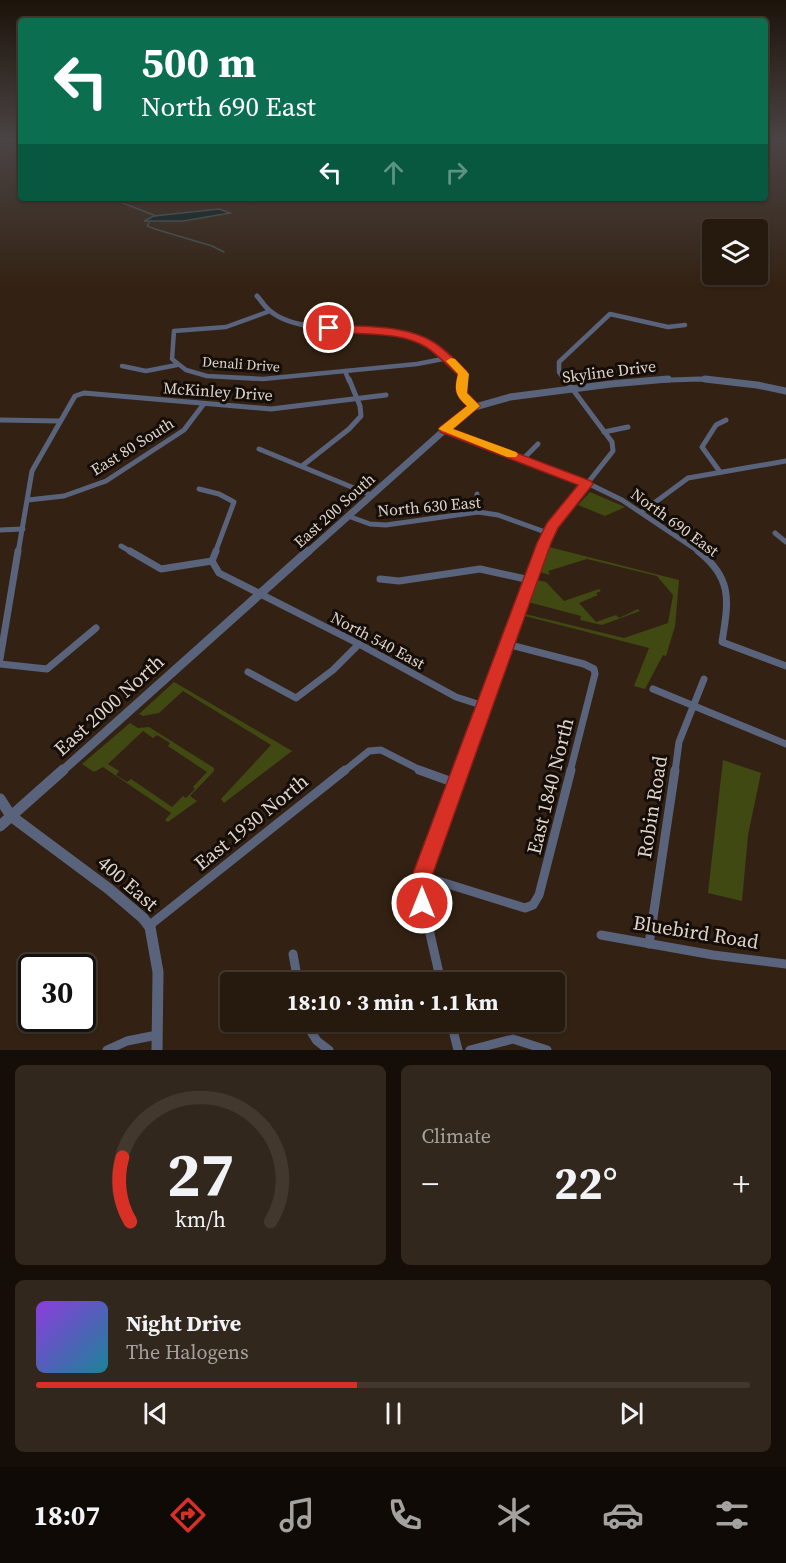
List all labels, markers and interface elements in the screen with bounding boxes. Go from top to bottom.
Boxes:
text: 500 m [141,33,256,91]
icon: left [42,42,120,120]
text: North 690 East [141,88,316,125]
icon: left [314,156,347,189]
icon: ahead [377,156,410,189]
icon: right [440,156,473,189]
map controls [702,219,768,285]
button: layers [702,219,768,285]
pin [303,302,354,353]
icon: arrive [312,311,345,344]
street label: Denali Drive [201,351,281,377]
street label: Skyline Drive [561,354,657,388]
street label: McKinley Drive [162,376,274,406]
street label: East 80 South [86,411,178,480]
street label: East 200 South [289,467,380,552]
street label: North 690 East [627,483,724,562]
street label: North 630 East [376,490,482,521]
street label: North 540 East [327,606,430,674]
street label: East 2000 North [48,648,170,762]
street label: East 1840 North [520,715,580,857]
street label: Robin Road [630,753,674,860]
street label: East 1930 North [188,767,314,877]
street label: 400 East [92,849,165,918]
position arrow [390,871,454,935]
street label: Bluebird Road [631,908,761,956]
speed limit sign: 30 [18,954,96,1032]
text: 18:10 · 3 min · 1.1 km [287,987,498,1017]
text: Climate [422,1122,491,1150]
text: 27 [166,1131,234,1217]
text: 22° [554,1152,618,1214]
text: − [422,1161,439,1206]
text: + [732,1161,750,1206]
text: km/h [175,1205,226,1234]
text: Night Drive [126,1308,241,1338]
text: The Halogens [126,1338,249,1366]
icon: previous [139,1397,172,1430]
icon: pause [377,1397,410,1430]
icon: next [615,1397,648,1430]
icon: directions [167,1494,209,1536]
icon: music [276,1494,318,1536]
icon: phone [384,1494,426,1536]
icon: climate [493,1494,535,1536]
icon: car [602,1494,644,1536]
icon: filters [711,1494,753,1536]
text: 18:07 [33,1497,100,1534]

